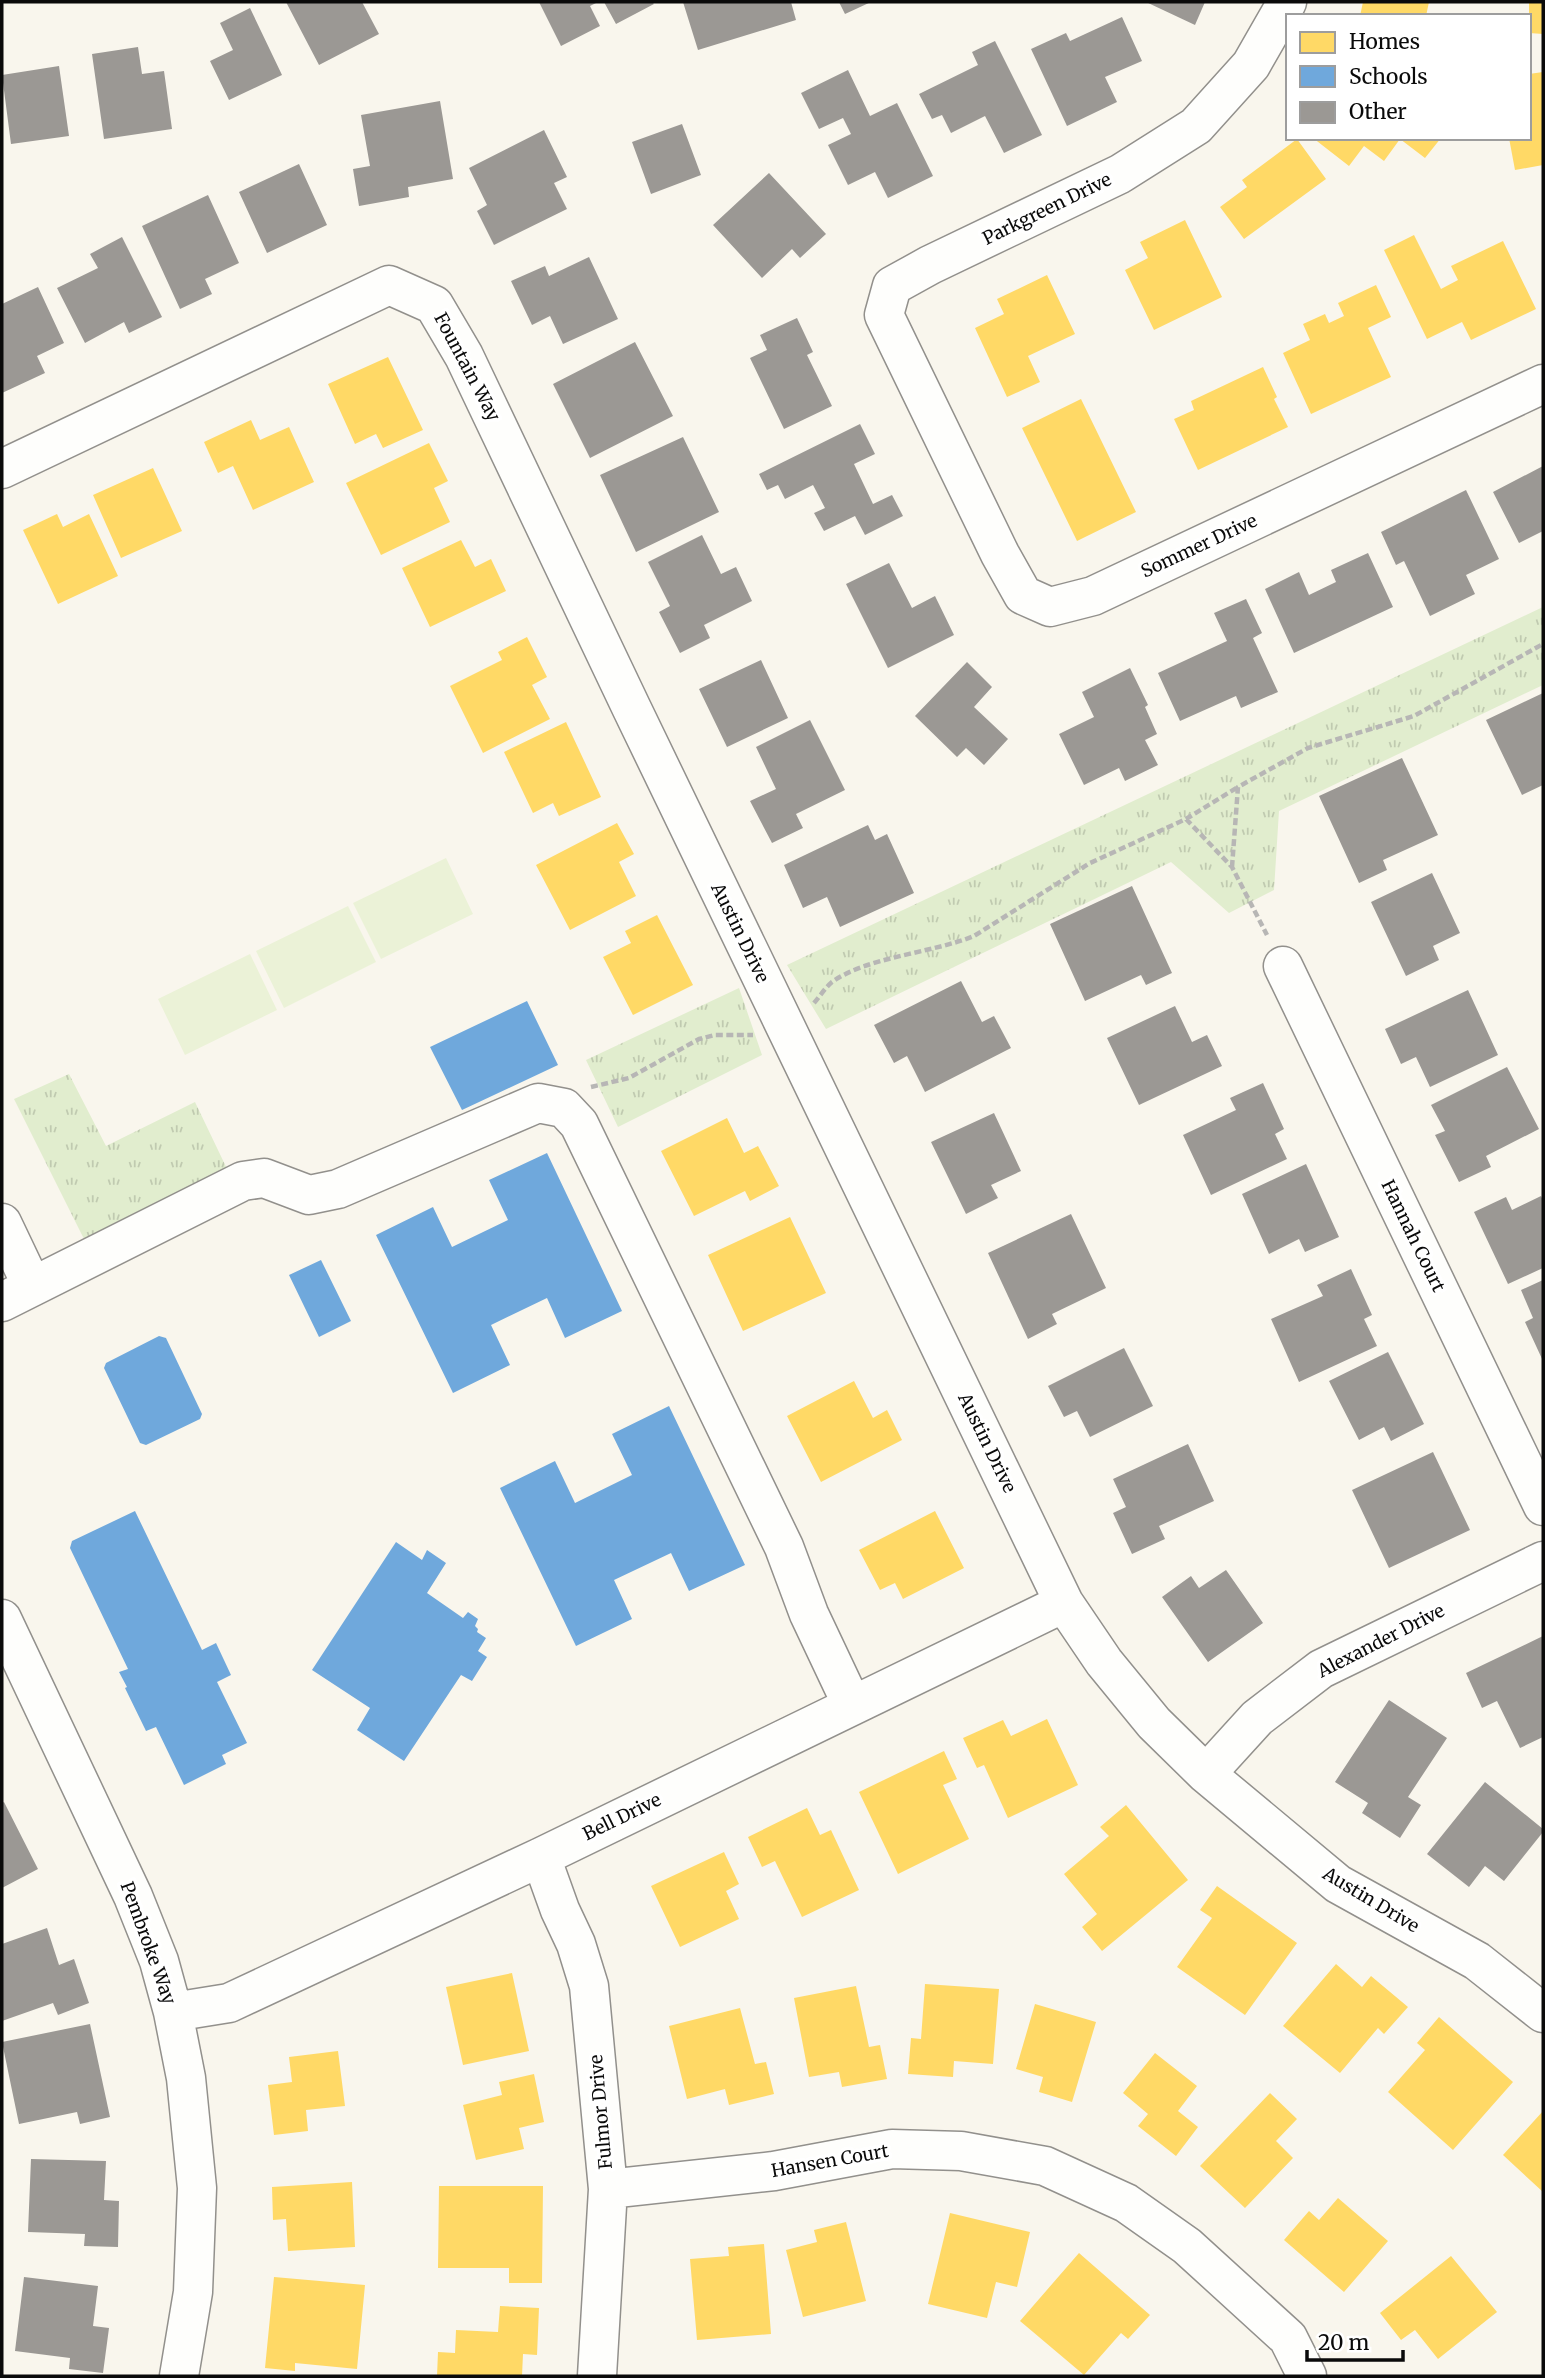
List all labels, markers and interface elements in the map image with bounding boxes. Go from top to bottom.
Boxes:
legend [1286,14,1531,140]
text: Homes [1349,28,1420,55]
text: Schools [1349,63,1428,90]
text: Other [1349,98,1407,125]
street label: Parkgreen Drive [979,167,1115,250]
street label: Fountain Way [429,309,506,425]
street label: Sommer Drive [1137,509,1261,583]
street label: Austin Drive [706,878,775,986]
street label: Hannah Court [1376,1176,1451,1296]
street label: Austin Drive [953,1388,1022,1496]
street label: Alexander Drive [1312,1599,1448,1683]
street label: Bell Drive [579,1788,665,1845]
street label: Austin Drive [1318,1861,1424,1937]
street label: Pembroke Way [116,1878,181,2008]
street label: Fulmor Drive [584,2054,617,2170]
street label: Hansen Court [769,2139,890,2182]
scale bar [1307,2318,1403,2362]
text: 20 m [1318,2329,1370,2356]

